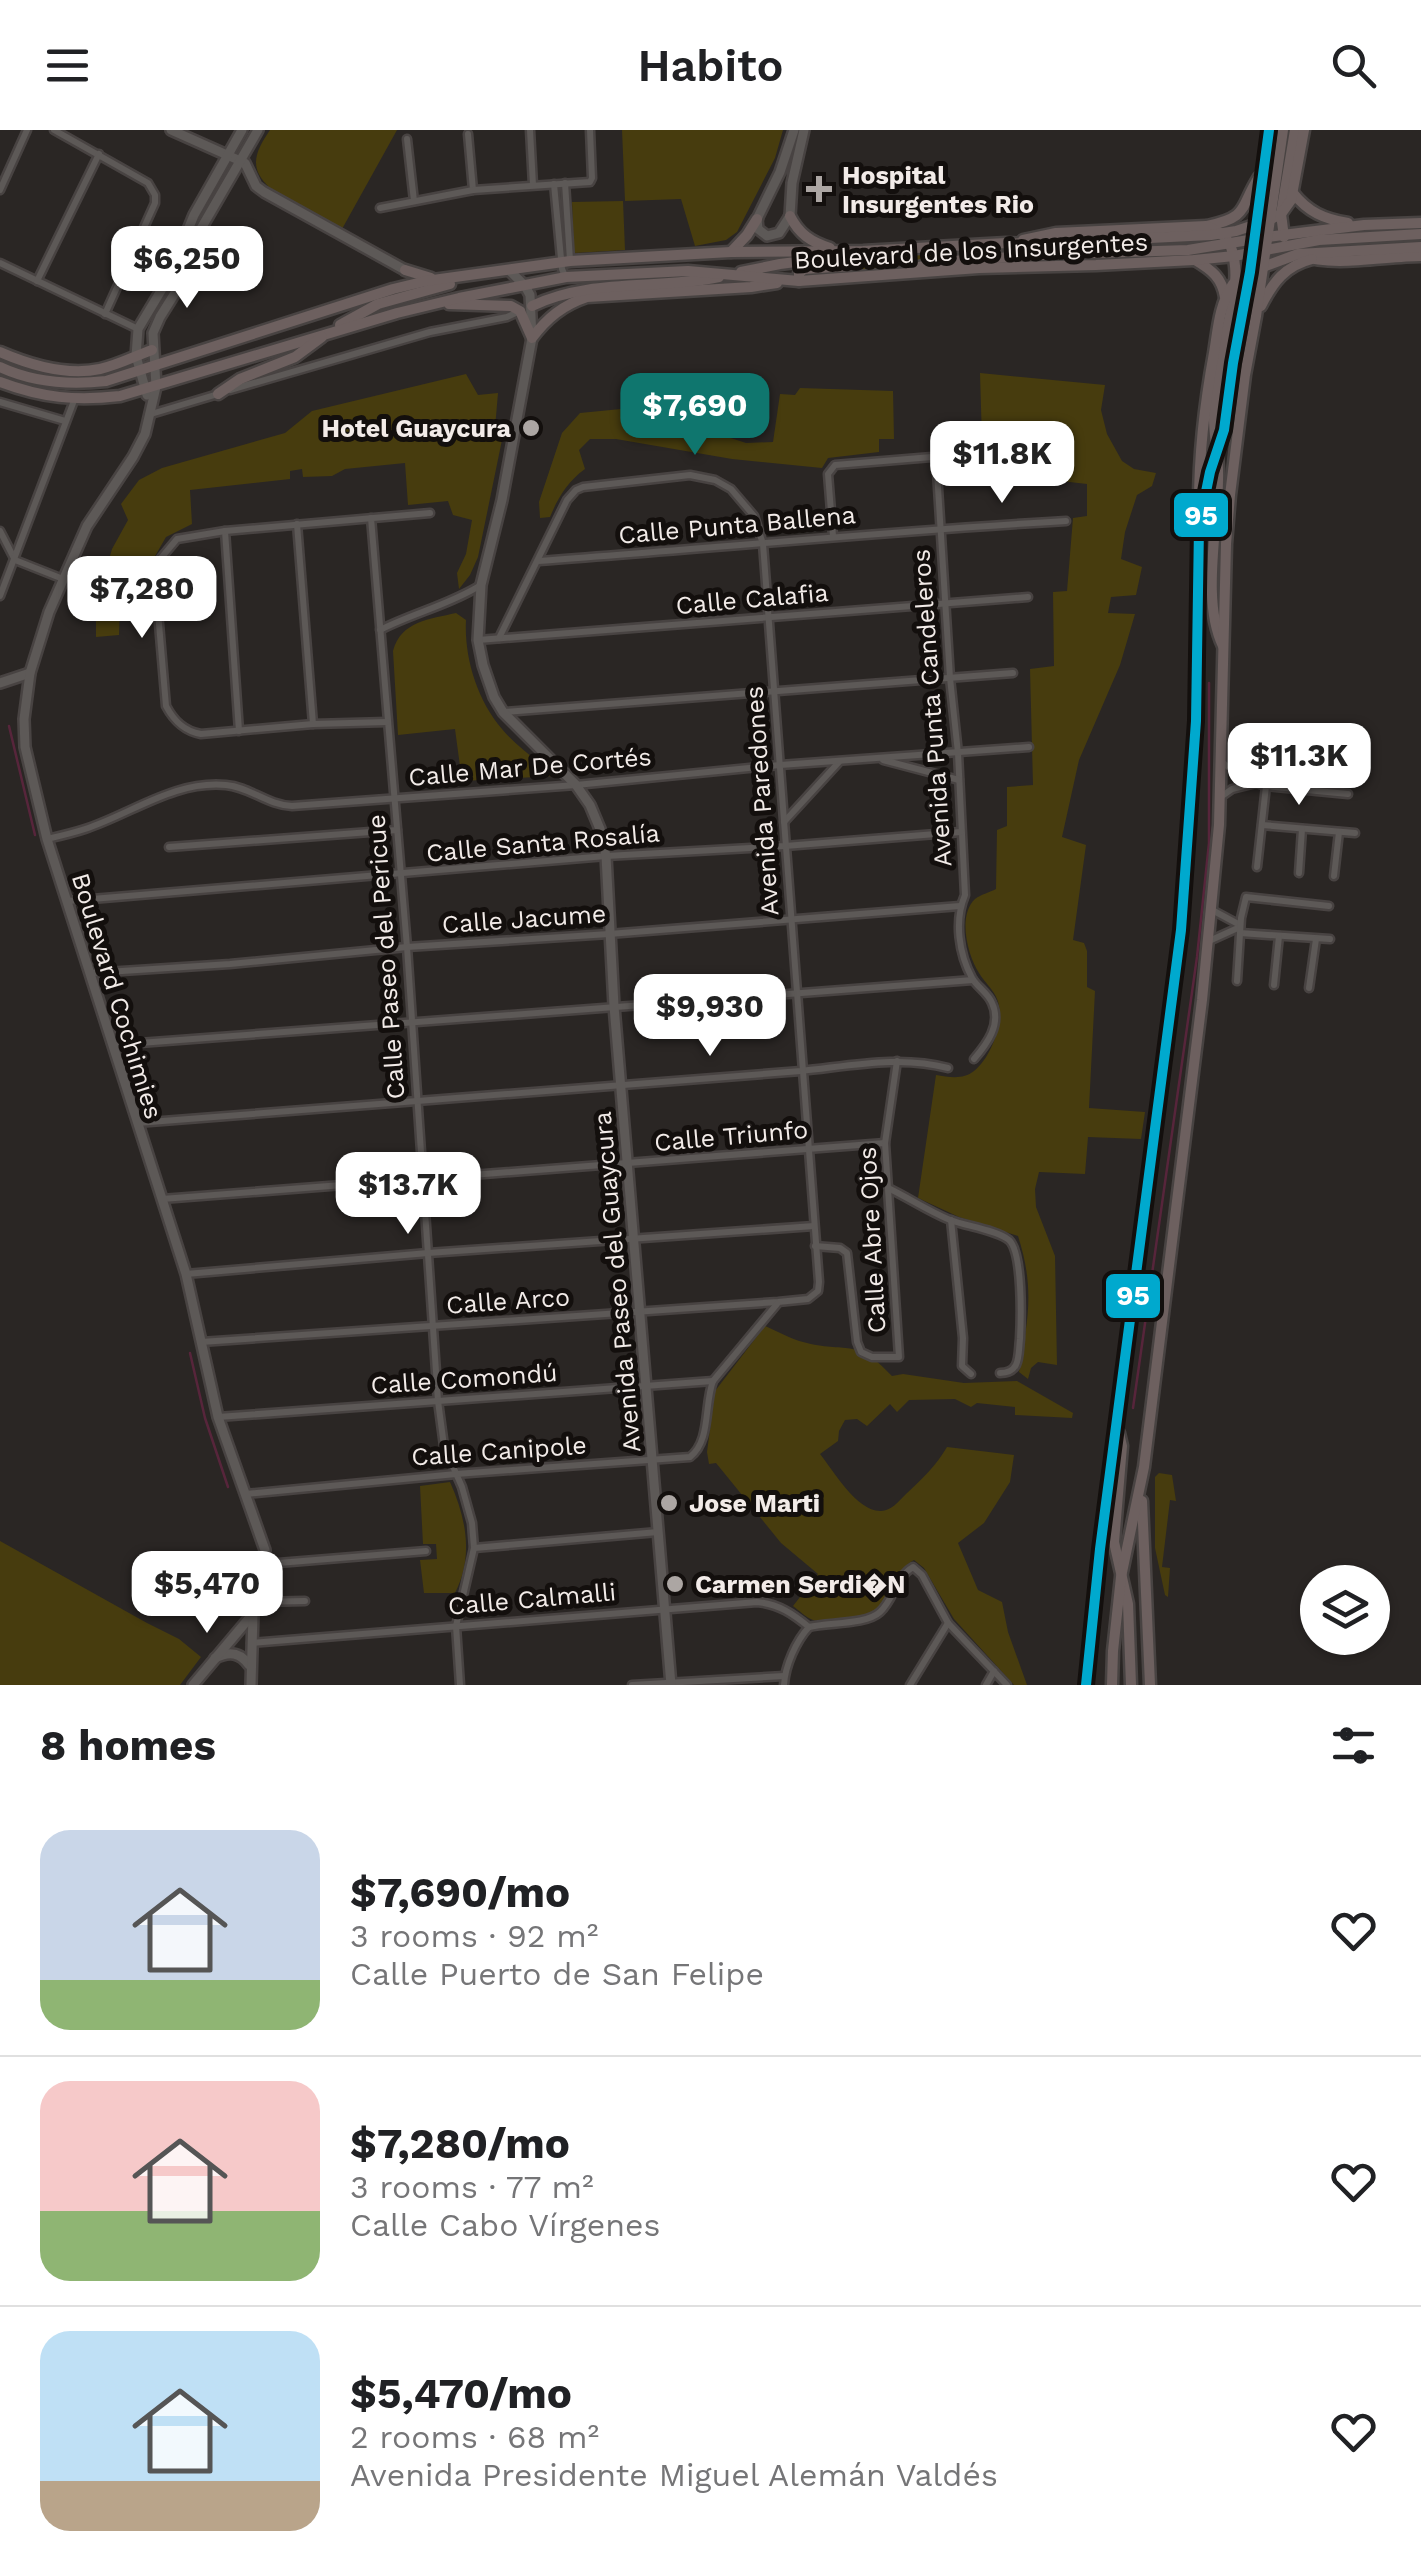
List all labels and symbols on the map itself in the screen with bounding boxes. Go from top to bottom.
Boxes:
place label: Hospital Insurgentes Rio [842,161,1034,219]
marker: Hospital Insurgentes Rio [806,176,832,202]
pin: $6,250 [106,226,268,311]
street label: Boulevard de los Insurgentes [793,227,1149,275]
pin: $7,690 [614,373,776,458]
place label: Hotel Guaycura [321,414,512,443]
marker: Hotel Guaycura [520,417,542,439]
pin: $11.8K [921,421,1083,506]
line badge: 95 [1172,491,1230,539]
text: 95 [1184,499,1218,532]
street label: Calle Punta Ballena [617,500,857,550]
street label: Avenida Punta Candeleros [906,548,958,868]
pin: $7,280 [61,556,223,641]
street label: Calle Calafia [674,578,830,620]
street label: Avenida Paredones [739,685,785,917]
pin: $11.3K [1218,723,1380,808]
street label: Calle Mar De Cortés [407,742,653,792]
street label: Calle Paseo del Pericue [362,814,410,1100]
street label: Calle Santa Rosalía [425,818,661,868]
street label: Boulevard Cochimies [66,870,168,1122]
street label: Calle Jacume [441,899,607,939]
pin: $9,930 [629,974,791,1059]
street label: Avenida Paseo del Guaycura [588,1110,646,1454]
street label: Calle Triunfo [653,1115,809,1157]
street label: Calle Abre Ojos [853,1146,891,1334]
pin: $13.7K [327,1152,489,1237]
line badge: 95 [1104,1272,1162,1320]
text: 95 [1116,1279,1150,1312]
street label: Calle Arco [445,1282,571,1320]
street label: Calle Comondú [370,1358,558,1400]
street label: Calle Canipole [410,1430,588,1472]
place label: Jose Marti [689,1489,820,1518]
marker: Jose Marti [658,1492,680,1514]
pin: $5,470 [126,1551,288,1636]
place label: Carmen Serdi�N [695,1570,906,1599]
marker: Carmen Serdi�N [664,1573,686,1595]
street label: Calle Calmalli [447,1577,617,1621]

